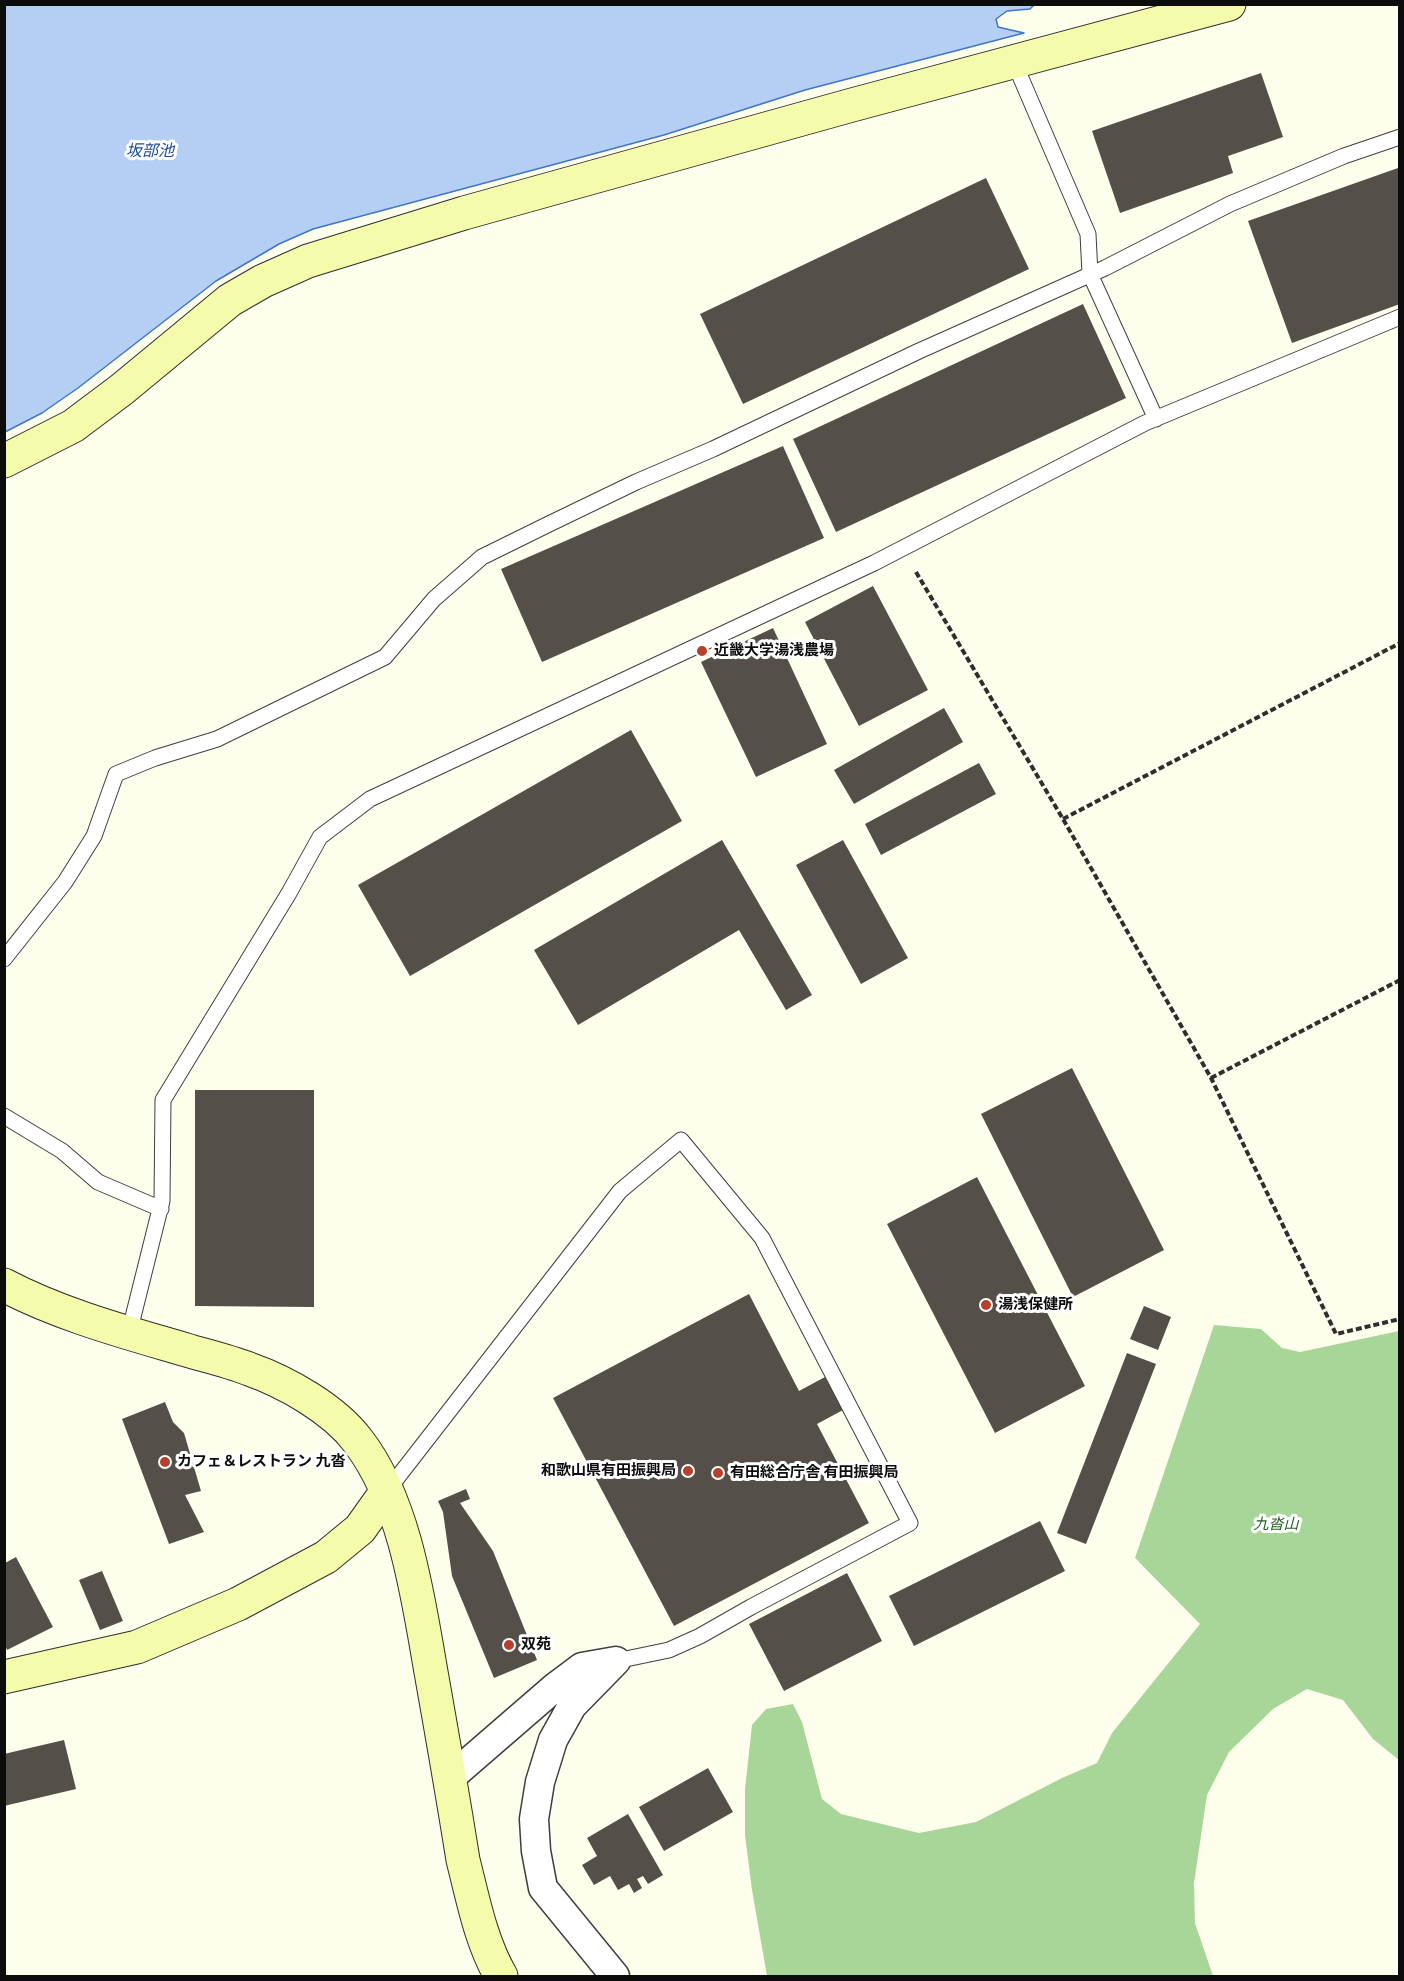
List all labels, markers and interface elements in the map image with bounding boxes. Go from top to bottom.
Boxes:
water label: 坂部池 [126,141,174,161]
place label: 近畿大学湯浅農場 [714,642,834,660]
marker: 近畿大学湯浅農場 [695,644,709,658]
place label: 湯浅保健所 [998,1296,1073,1314]
marker: 湯浅保健所 [979,1298,993,1312]
place label: カフェ＆レストラン 九沓 [177,1453,345,1471]
marker: カフェ＆レストラン 九沓 [158,1455,172,1469]
place label: 和歌山県有田振興局 [541,1462,676,1480]
marker: 和歌山県有田振興局 [681,1464,695,1478]
place label: 有田総合庁舎 有田振興局 [730,1464,898,1482]
marker: 有田総合庁舎 有田振興局 [711,1466,725,1480]
park label: 九沓山 [1254,1516,1298,1534]
place label: 双苑 [521,1636,551,1654]
marker: 双苑 [502,1638,516,1652]

